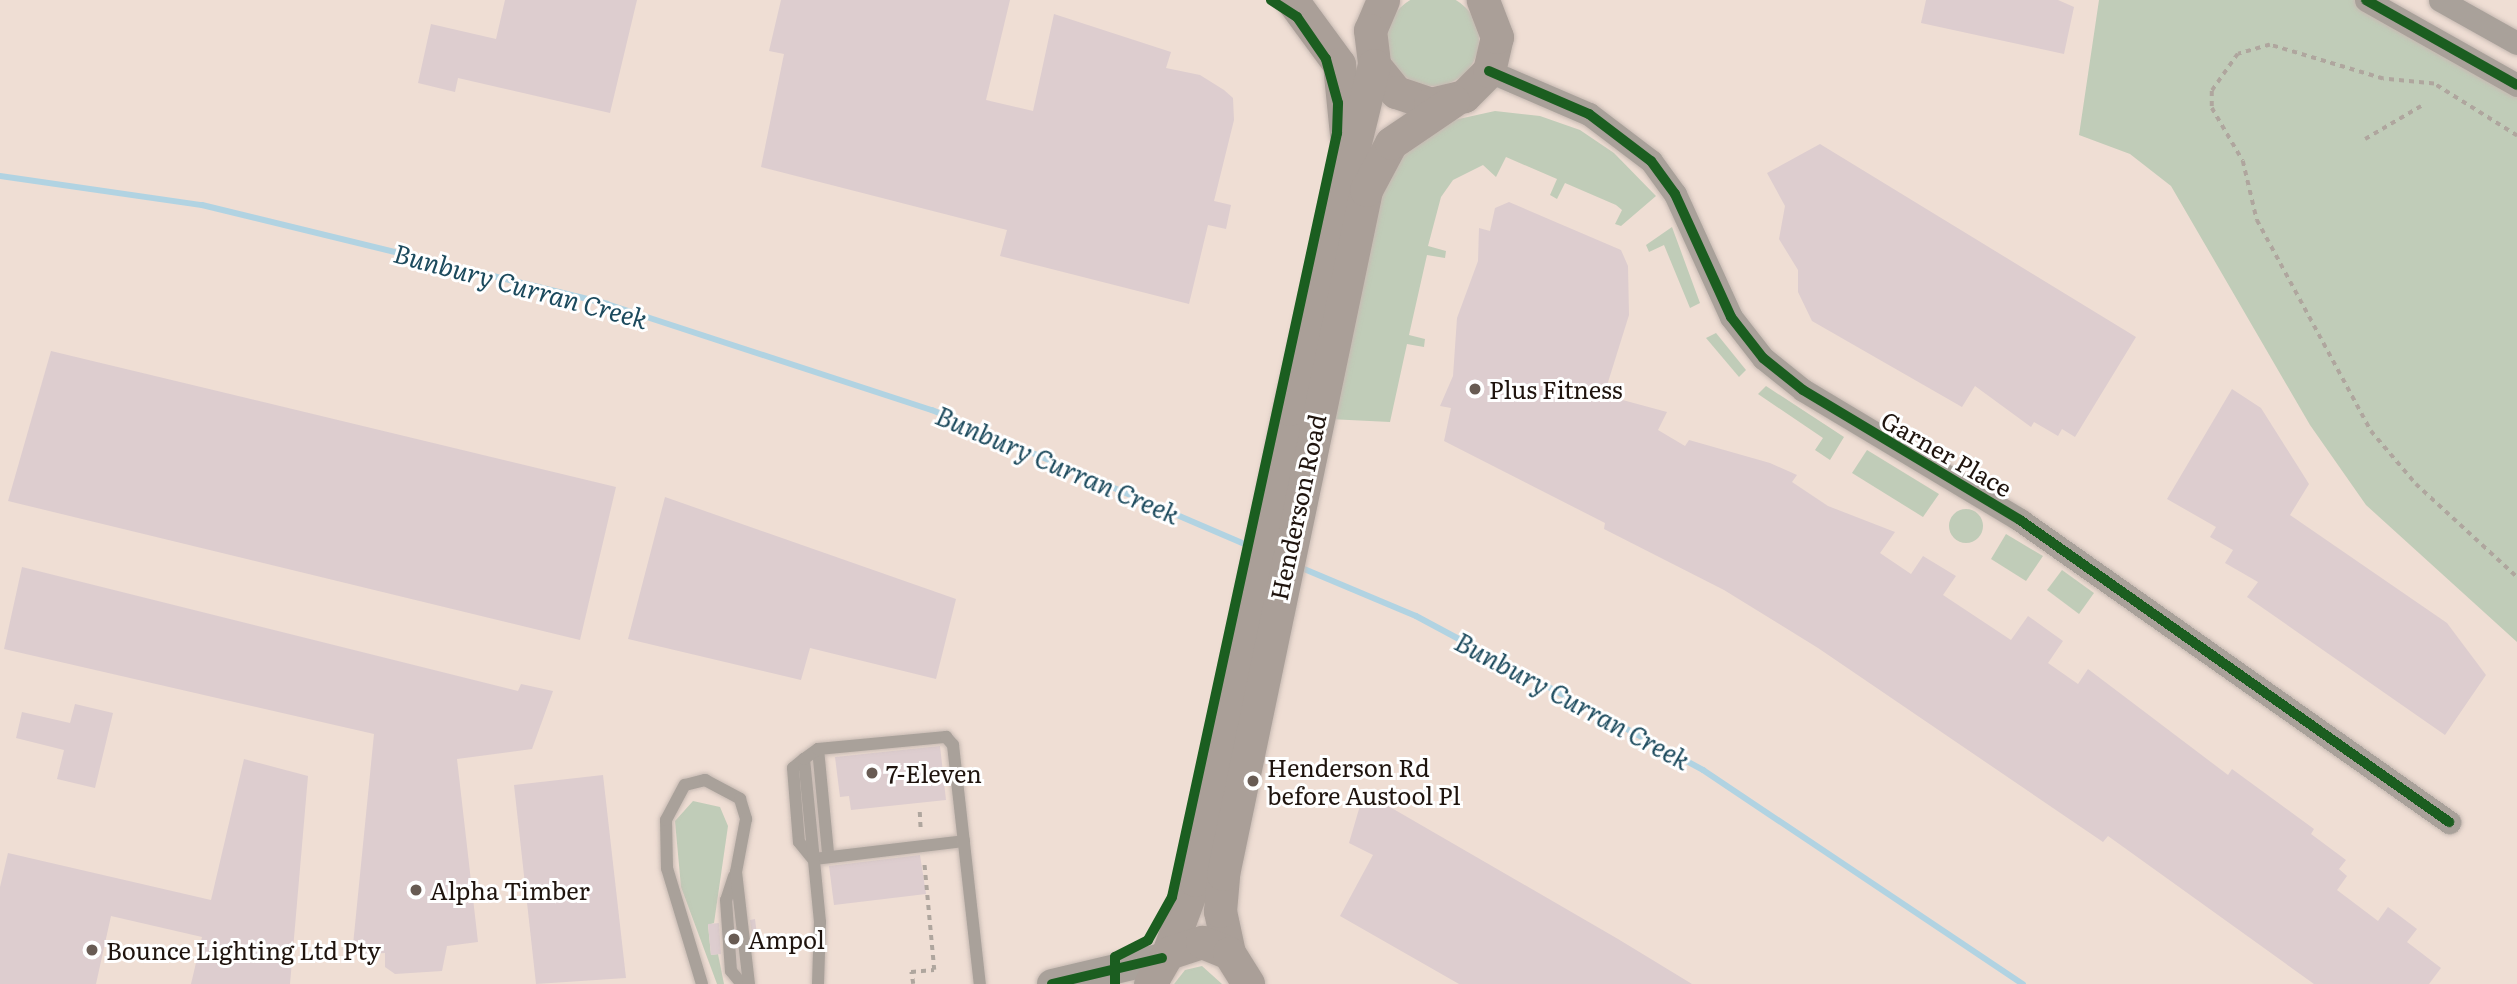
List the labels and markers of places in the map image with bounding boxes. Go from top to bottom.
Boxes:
place label: Plus Fitness [1489,375,1623,403]
marker: Plus Fitness [1467,381,1483,397]
place label: Henderson Rd before Austool Pl [1267,753,1460,809]
place label: 7-Eleven [886,759,982,787]
marker: 7-Eleven [864,765,880,781]
marker: Henderson Rd before Austool Pl [1245,773,1261,789]
place label: Alpha Timber [430,876,590,904]
marker: Alpha Timber [408,882,424,898]
place label: Ampol [748,925,825,953]
marker: Ampol [726,931,742,947]
place label: Bounce Lighting Ltd Pty [106,936,381,964]
marker: Bounce Lighting Ltd Pty [84,942,100,958]

